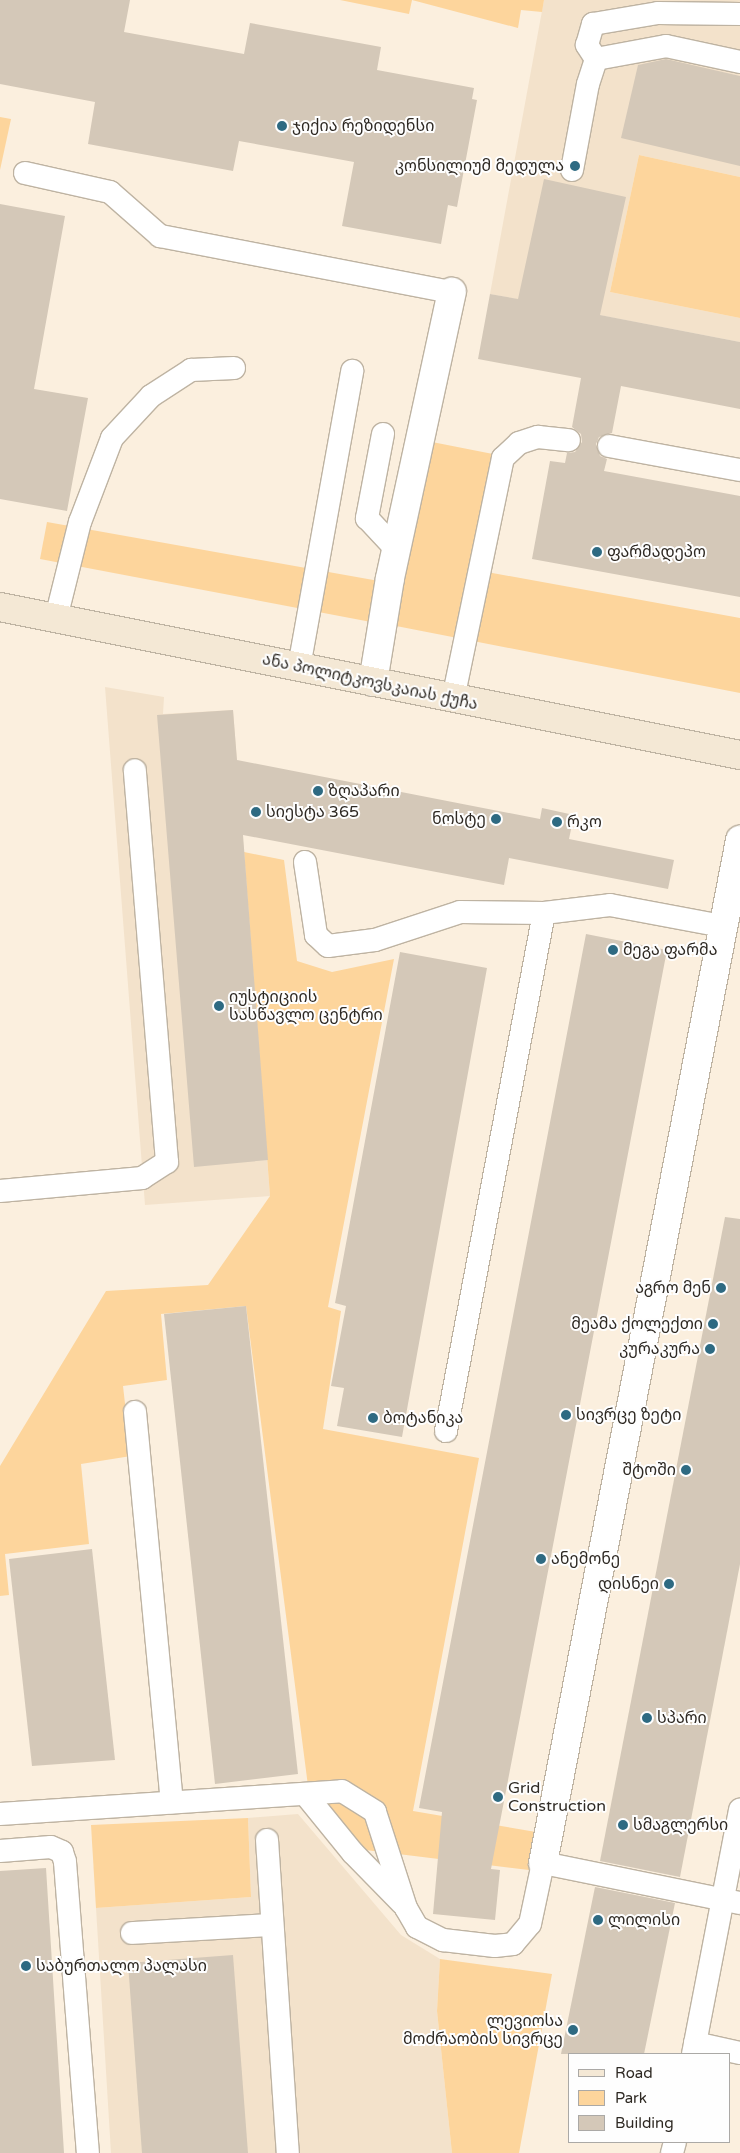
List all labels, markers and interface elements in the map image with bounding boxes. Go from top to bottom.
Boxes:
place label: ჯიქია რეზიდენსი [292,116,434,136]
marker: ჯიქია რეზიდენსი [276,120,288,132]
place label: კონსილიუმ მედულა [395,156,564,176]
marker: კონსილიუმ მედულა [568,159,582,173]
place label: ფარმადეპო [607,542,706,562]
marker: ფარმადეპო [591,546,603,558]
street label: ანა პოლიტკოვსკაიას ქუჩა [260,650,480,714]
place label: ზღაპარი [328,781,400,801]
marker: ზღაპარი [312,785,324,797]
place label: სიესტა 365 [266,802,359,822]
marker: სიესტა 365 [250,806,262,818]
place label: ნოსტე [432,809,486,829]
place label: რკო [567,812,602,832]
marker: ნოსტე [490,813,502,825]
marker: რკო [551,816,563,828]
place label: მეგა ფარმა [623,940,717,960]
marker: მეგა ფარმა [607,944,619,956]
place label: იუსტიციის სასწავლო ცენტრი [229,987,383,1025]
marker: იუსტიციის სასწავლო ცენტრი [213,1000,225,1012]
place label: აგრო მენ [635,1278,711,1298]
marker: აგრო მენ [715,1282,727,1294]
place label: მეამა ქოლექთი [571,1314,703,1334]
marker: მეამა ქოლექთი [707,1318,719,1330]
place label: კურაკურა [619,1339,700,1359]
marker: კურაკურა [704,1343,716,1355]
place label: სივრცე ზეტი [576,1405,681,1425]
place label: ბოტანიკა [383,1408,463,1428]
marker: სივრცე ზეტი [560,1409,572,1421]
marker: ბოტანიკა [367,1412,379,1424]
place label: შტოში [622,1460,676,1480]
marker: შტოში [680,1464,692,1476]
place label: ანემონე [551,1549,620,1569]
marker: ანემონე [535,1553,547,1565]
place label: დისნეი [598,1574,659,1594]
marker: დისნეი [663,1578,675,1590]
place label: სპარი [657,1708,707,1728]
marker: სპარი [641,1712,653,1724]
place label: Grid Construction [508,1778,606,1816]
marker: Grid Construction [492,1791,504,1803]
place label: სმაგლერსი [633,1815,728,1835]
marker: სმაგლერსი [617,1819,629,1831]
place label: ლილისი [608,1910,680,1930]
marker: ლილისი [592,1914,604,1926]
place label: საბურთალო პალასი [36,1956,207,1976]
marker: საბურთალო პალასი [20,1960,32,1972]
place label: ლევიოსა მოძრაობის სივრცე [403,2011,563,2049]
marker: ლევიოსა მოძრაობის სივრცე [567,2024,579,2036]
legend [568,2053,730,2143]
text: Road [615,2064,653,2082]
text: Park [615,2089,647,2107]
text: Building [615,2114,674,2132]

